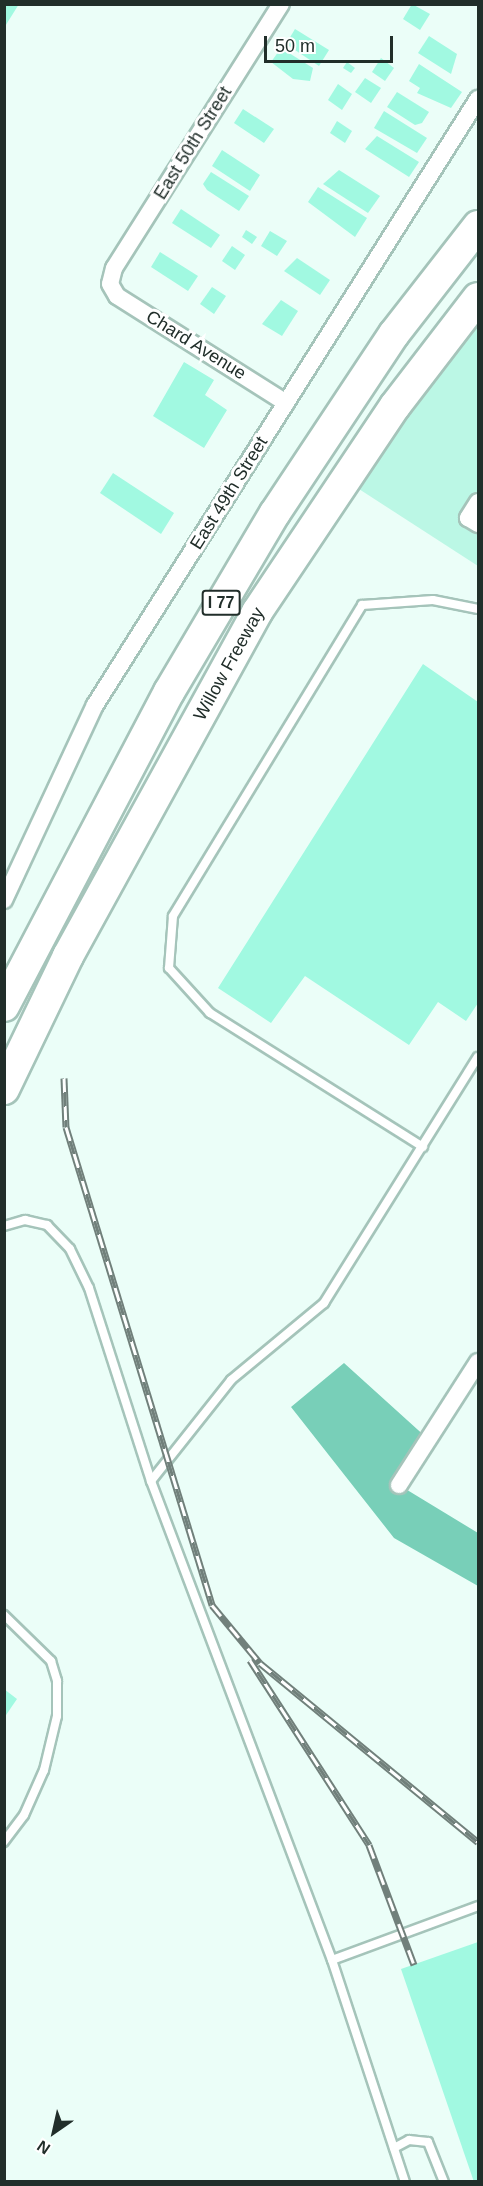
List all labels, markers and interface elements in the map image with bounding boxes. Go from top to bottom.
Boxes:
scale bar [267,24,396,62]
text: 50 m [275,36,315,56]
street label: East 50th Street [150,83,236,203]
street label: Chard Avenue [142,305,250,385]
street label: East 49th Street [186,433,272,553]
road number: I 77 [202,590,240,616]
street label: Willow Freeway [189,604,269,724]
north arrow [24,2102,84,2162]
text: N [34,2137,53,2158]

